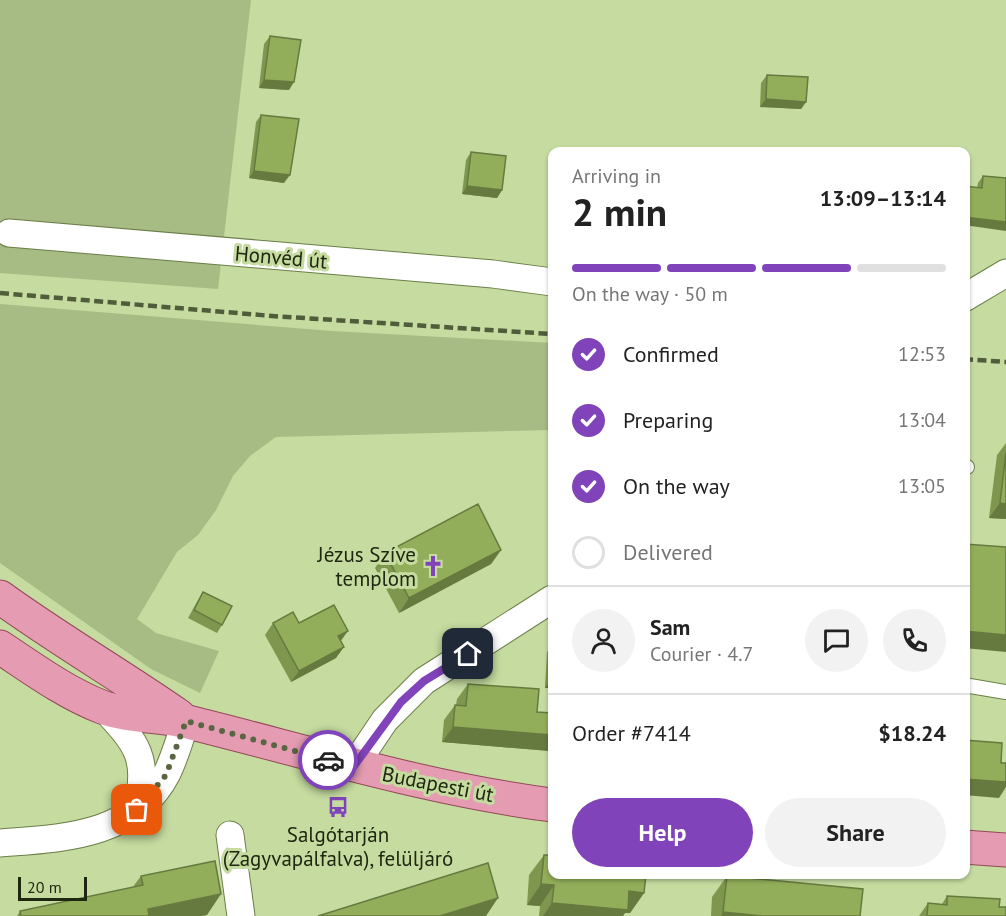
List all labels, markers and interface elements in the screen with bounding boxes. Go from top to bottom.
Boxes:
text: Arriving in [572,163,661,189]
text: 13:09–13:14 [820,184,946,212]
text: 2 min [572,186,667,237]
street label: Honvéd út [234,240,328,274]
text: On the way · 50 m [572,281,728,307]
icon: check [572,338,605,371]
text: Confirmed [623,340,719,368]
text: 12:53 [898,341,946,367]
icon: check [572,404,605,437]
text: Preparing [623,406,713,434]
text: 13:04 [898,407,946,433]
icon: check [572,470,605,503]
text: On the way [623,472,730,500]
text: 13:05 [898,473,946,499]
text: Delivered [623,538,713,566]
place label: Jézus Szíve templom [317,541,416,592]
church icon: Jézus Szíve templom [421,554,445,578]
button: person [572,609,635,672]
button: chat [805,609,868,672]
button: phone [883,609,946,672]
text: Sam [650,613,690,641]
pin [442,628,493,679]
icon: home [451,637,484,670]
text: Courier · 4.7 [650,641,753,667]
text: Order #7414 [572,719,691,747]
text: $18.24 [878,719,946,747]
courier [298,730,358,790]
icon: car [312,744,345,777]
street label: Budapesti út [380,760,496,808]
pin [111,784,162,835]
icon: bag [120,793,153,826]
bus stop icon: Salgótarján (Zagyvapálfalva), felüljáró [326,795,350,819]
button: Help [572,798,753,867]
button: Share [765,798,946,867]
place label: Salgótarján (Zagyvapálfalva), felüljáró [223,821,453,872]
scale bar [18,874,87,902]
text: 20 m [27,877,62,897]

